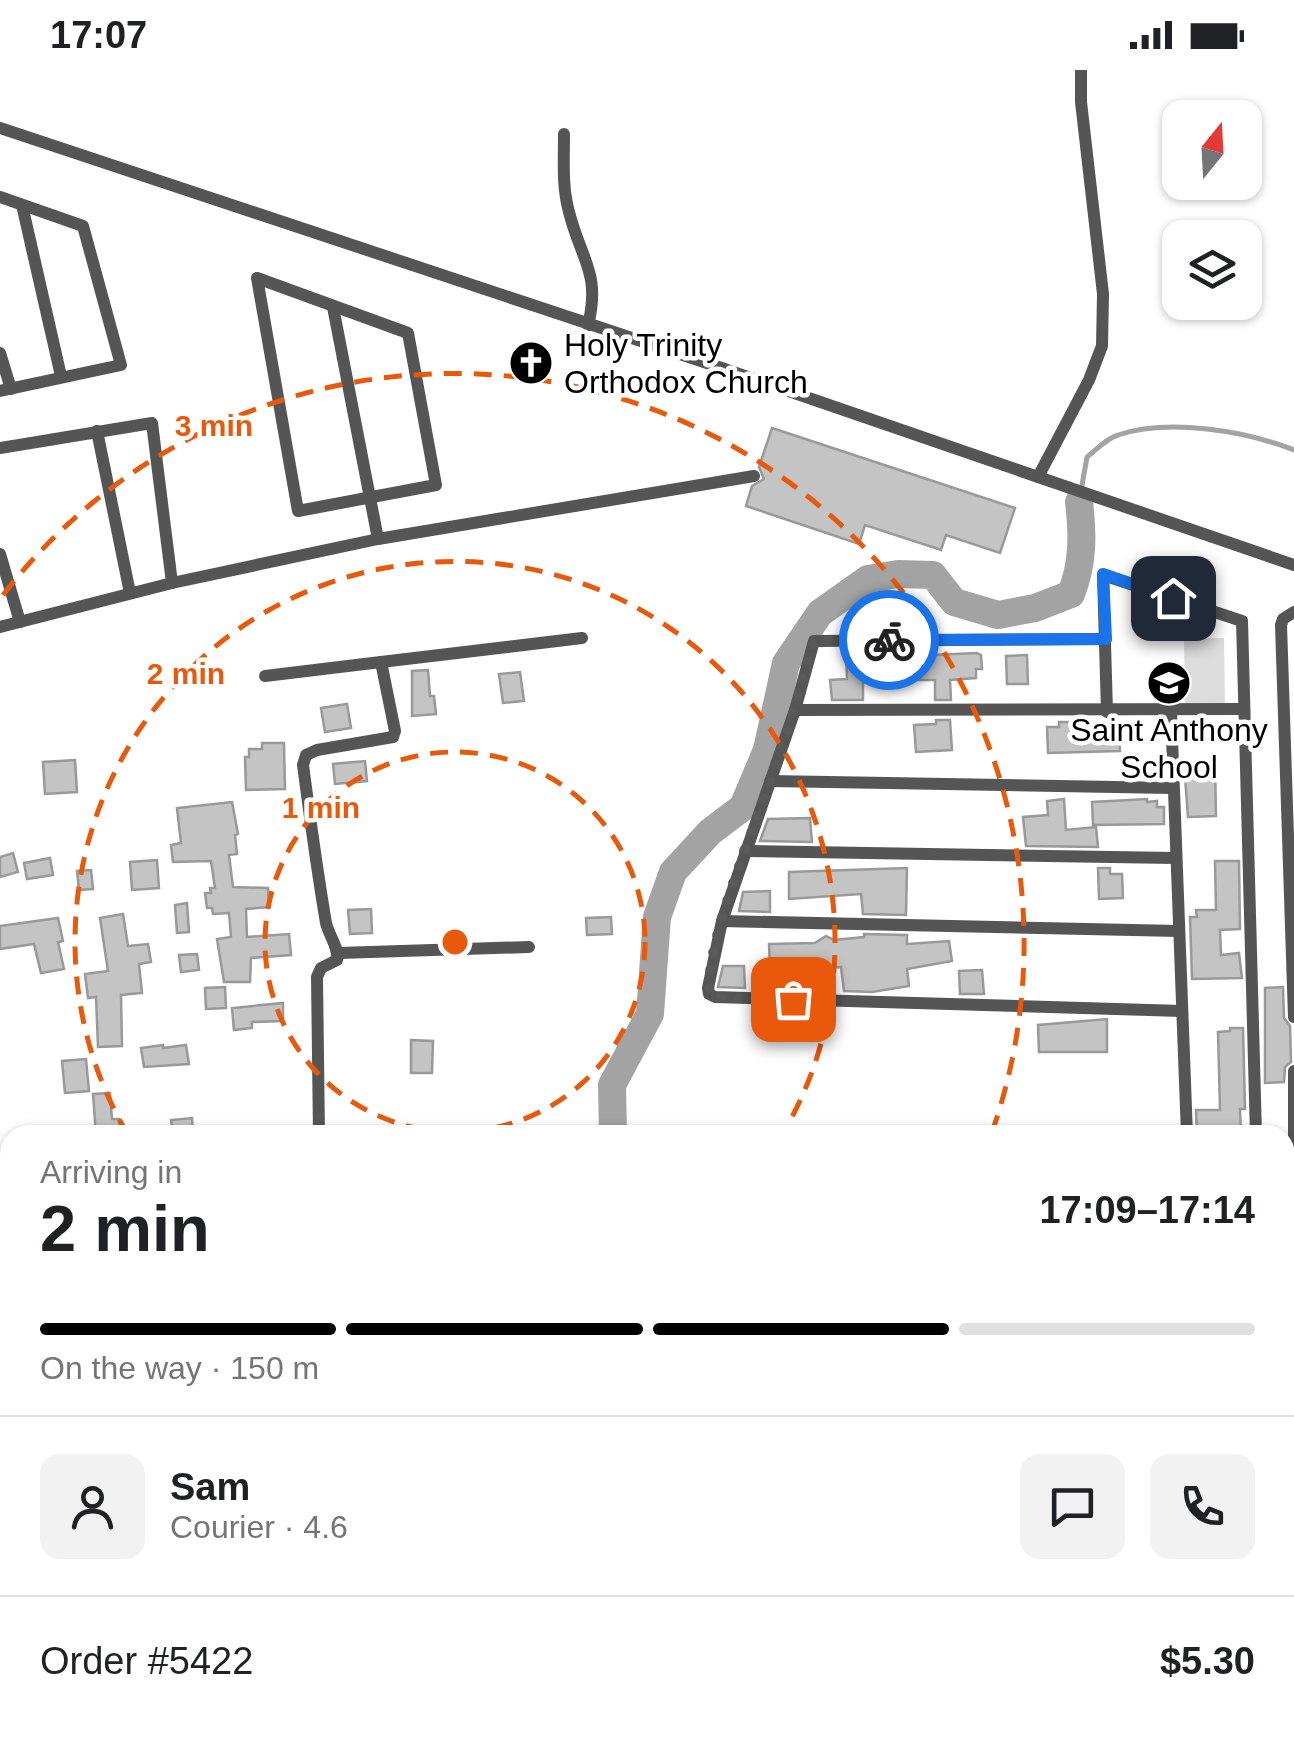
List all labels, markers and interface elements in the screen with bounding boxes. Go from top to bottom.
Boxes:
text: 17:07 [50,14,147,56]
north arrow [1162,100,1262,200]
map controls [1162,100,1262,320]
button: layers [1162,220,1262,320]
place label: Holy Trinity Orthodox Church [564,327,808,400]
church icon: Holy Trinity Orthodox Church [508,340,554,386]
text: 3 min [175,409,253,442]
pin [1131,556,1216,641]
icon: home [1146,571,1201,626]
courier [839,590,939,690]
icon: bike [862,613,917,668]
text: 2 min [147,657,225,690]
school or university icon: Saint Anthony School [1146,660,1192,706]
place label: Saint Anthony School [1070,712,1268,785]
text: 1 min [282,791,360,824]
centre of rings [437,924,473,960]
pin [751,957,836,1042]
icon: bag [766,972,821,1027]
text: Arriving in [40,1154,182,1190]
text: 17:09–17:14 [1039,1189,1255,1231]
text: 2 min [40,1192,210,1265]
text: On the way · 150 m [40,1350,319,1386]
button: person [40,1454,145,1559]
button: chat [1020,1454,1125,1559]
button: phone [1150,1454,1255,1559]
text: Sam [170,1466,250,1508]
text: Courier · 4.6 [170,1509,348,1545]
text: Order #5422 [40,1640,253,1682]
text: $5.30 [1160,1640,1255,1682]

